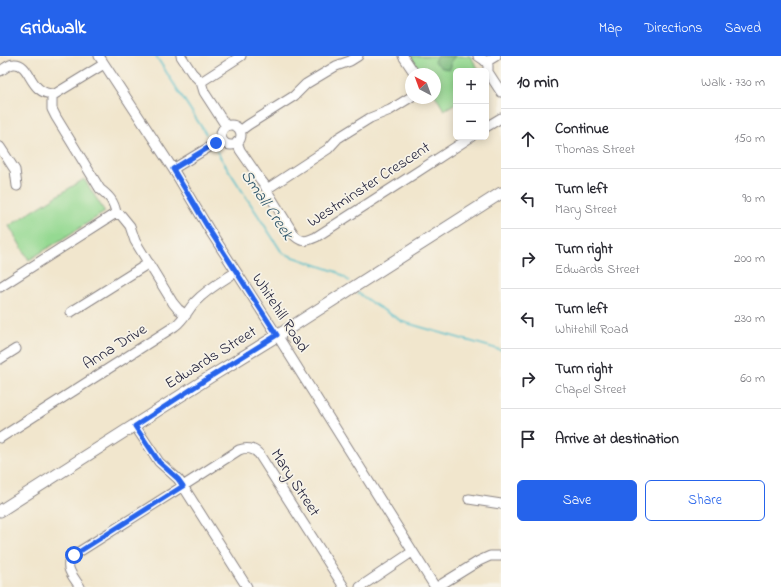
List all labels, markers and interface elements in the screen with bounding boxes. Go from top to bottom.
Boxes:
text: Gridwalk [20,15,86,42]
text: Map [599,18,622,39]
text: Directions [644,18,702,39]
text: Saved [724,18,761,39]
north arrow [405,68,441,104]
map controls [453,68,489,140]
button: + [453,68,489,104]
text: 10 min [517,70,559,95]
text: Walk · 730 m [701,73,765,92]
button: − [453,104,489,140]
text: Continue [555,118,609,140]
icon: ahead [517,128,539,150]
text: 150 m [734,129,765,148]
route end [207,134,225,152]
street label: Westminster Crescent [303,136,436,234]
text: Thomas Street [555,140,635,159]
water label: Small Creek [234,165,301,247]
text: Turn left [555,178,608,200]
icon: left [517,188,539,210]
text: 90 m [742,189,765,208]
text: Mary Street [555,200,617,219]
text: Turn right [555,238,613,260]
icon: right [517,248,539,270]
text: 200 m [734,249,765,268]
text: Edwards Street [555,260,640,279]
street label: Whitehill Road [245,269,315,357]
text: Turn left [555,298,608,320]
icon: left [517,308,539,330]
text: 230 m [734,309,765,328]
street label: Anna Drive [78,317,152,376]
street label: Edwards Street [160,320,262,396]
text: Whitehill Road [555,320,628,339]
text: Turn right [555,358,613,380]
icon: right [517,368,539,390]
text: 60 m [740,369,765,388]
text: Chapel Street [555,380,626,399]
icon: arrive [517,428,539,450]
text: Arrive at destination [555,428,679,450]
street label: Mary Street [264,444,326,522]
button: Save [517,480,637,521]
button: Share [645,480,765,521]
route start [65,546,83,564]

